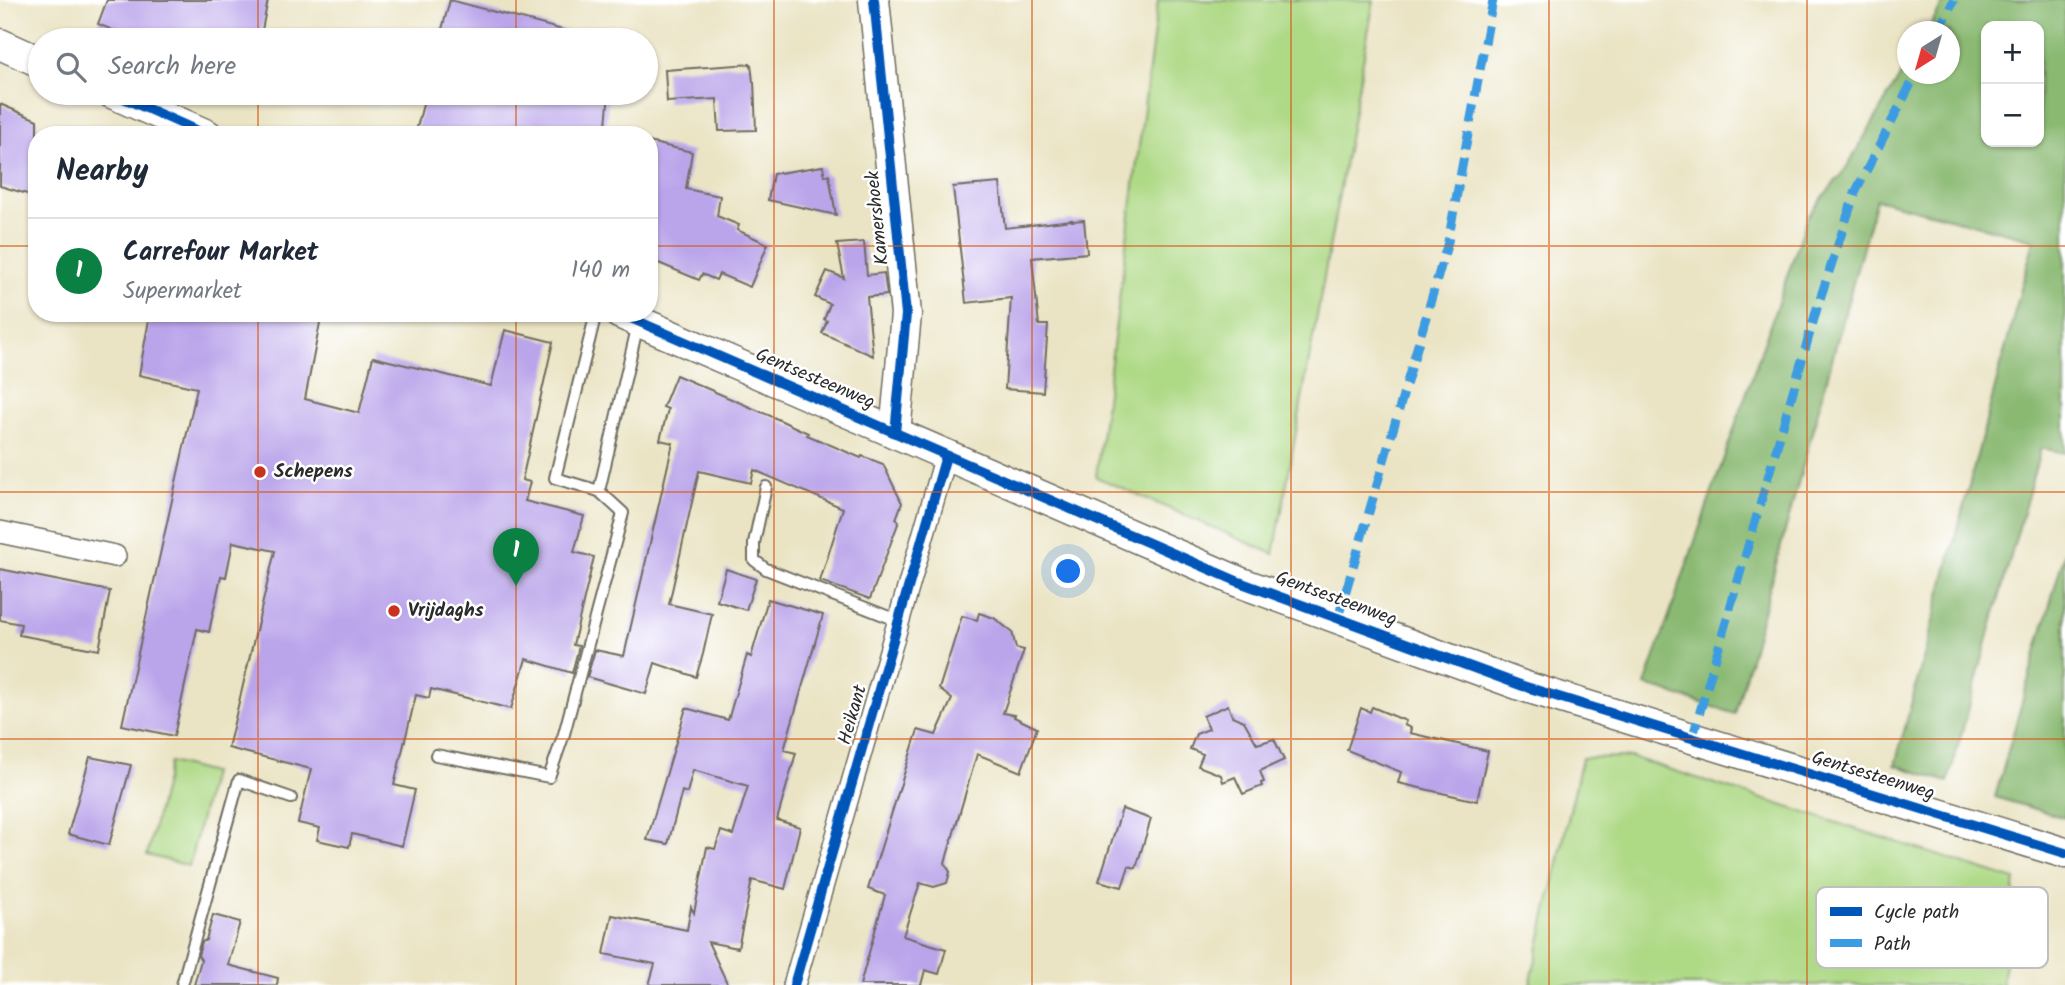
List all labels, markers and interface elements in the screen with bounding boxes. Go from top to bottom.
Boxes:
north arrow [1897,21,1960,84]
map controls [1981,21,2044,147]
button: + [1981,21,2044,84]
search box [28,28,658,105]
text: Search here [108,46,236,88]
icon: search [52,48,90,86]
button: − [1981,84,2044,147]
text: Nearby [56,148,148,196]
street label: Kamershoek [858,169,898,267]
text: Carrefour Market [123,232,319,274]
text: 1 [76,253,82,289]
text: 140 m [571,253,630,289]
text: Supermarket [123,274,242,310]
street label: Gentsesteenweg [751,340,879,418]
place label: Schepens [274,457,353,487]
marker: Schepens [252,464,268,480]
pin: 1 [493,528,539,586]
your location [1051,554,1085,588]
street label: Gentsesteenweg [1271,563,1401,635]
place label: Vrijdaghs [408,596,484,626]
marker: Vrijdaghs [386,603,402,619]
street label: Heikant [830,681,876,749]
street label: Gentsesteenweg [1808,743,1938,809]
legend [1816,887,2048,968]
text: Cycle path [1874,898,1959,928]
text: Path [1874,930,1911,960]

